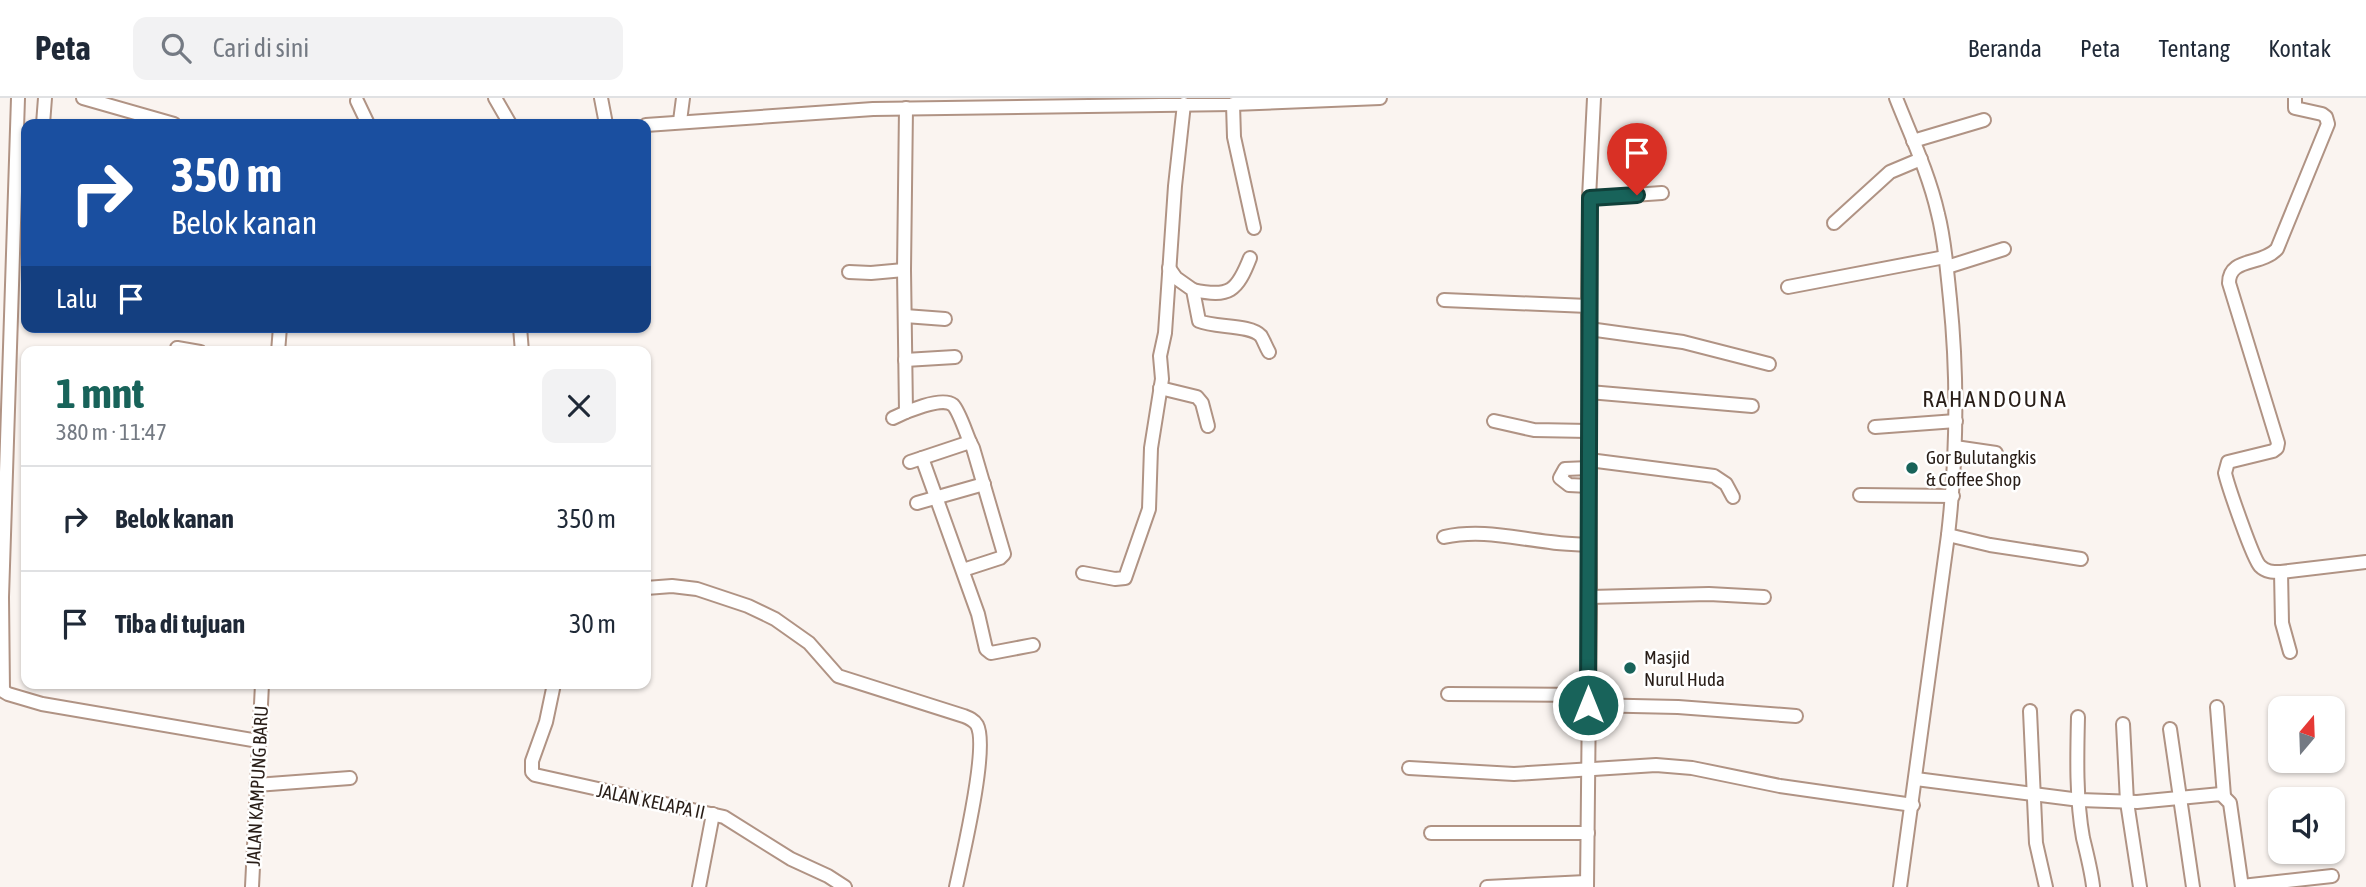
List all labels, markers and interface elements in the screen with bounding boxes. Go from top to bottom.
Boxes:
search box [133,17,623,80]
text: Peta [35,29,91,67]
icon: search [157,29,195,67]
text: Cari di sini [213,33,309,63]
text: Beranda [1968,35,2042,62]
text: Peta [2080,35,2120,62]
text: Tentang [2158,35,2230,62]
text: Kontak [2268,35,2331,62]
pin [1607,123,1667,195]
icon: arrive [1618,134,1656,172]
text: 350 m [171,146,282,202]
icon: right [56,147,147,238]
text: Belok kanan [171,204,317,241]
icon: arrive [112,280,150,318]
text: Lalu [56,284,98,314]
text: 1 mnt [56,369,144,417]
button: close [542,369,616,443]
district label: RAHANDOUNA [1922,386,2068,412]
text: 380 m · 11:47 [56,419,167,445]
place label: Gor Bulutangkis & Coffee Shop [1926,446,2036,490]
marker: Gor Bulutangkis & Coffee Shop [1904,460,1920,476]
icon: right [56,500,94,538]
text: Belok kanan [115,504,234,534]
text: 350 m [557,504,616,534]
icon: arrive [56,605,94,643]
text: Tiba di tujuan [115,609,245,639]
text: 30 m [569,609,616,639]
place label: Masjid Nurul Huda [1644,646,1725,690]
marker: Masjid Nurul Huda [1622,660,1638,676]
position arrow [1551,668,1625,742]
north arrow [2268,696,2345,774]
map controls [2268,696,2345,864]
street label: JALAN KAMPUNG BARU [242,705,272,867]
street label: JALAN KELAPA II [595,779,707,823]
button: sound [2268,787,2345,864]

